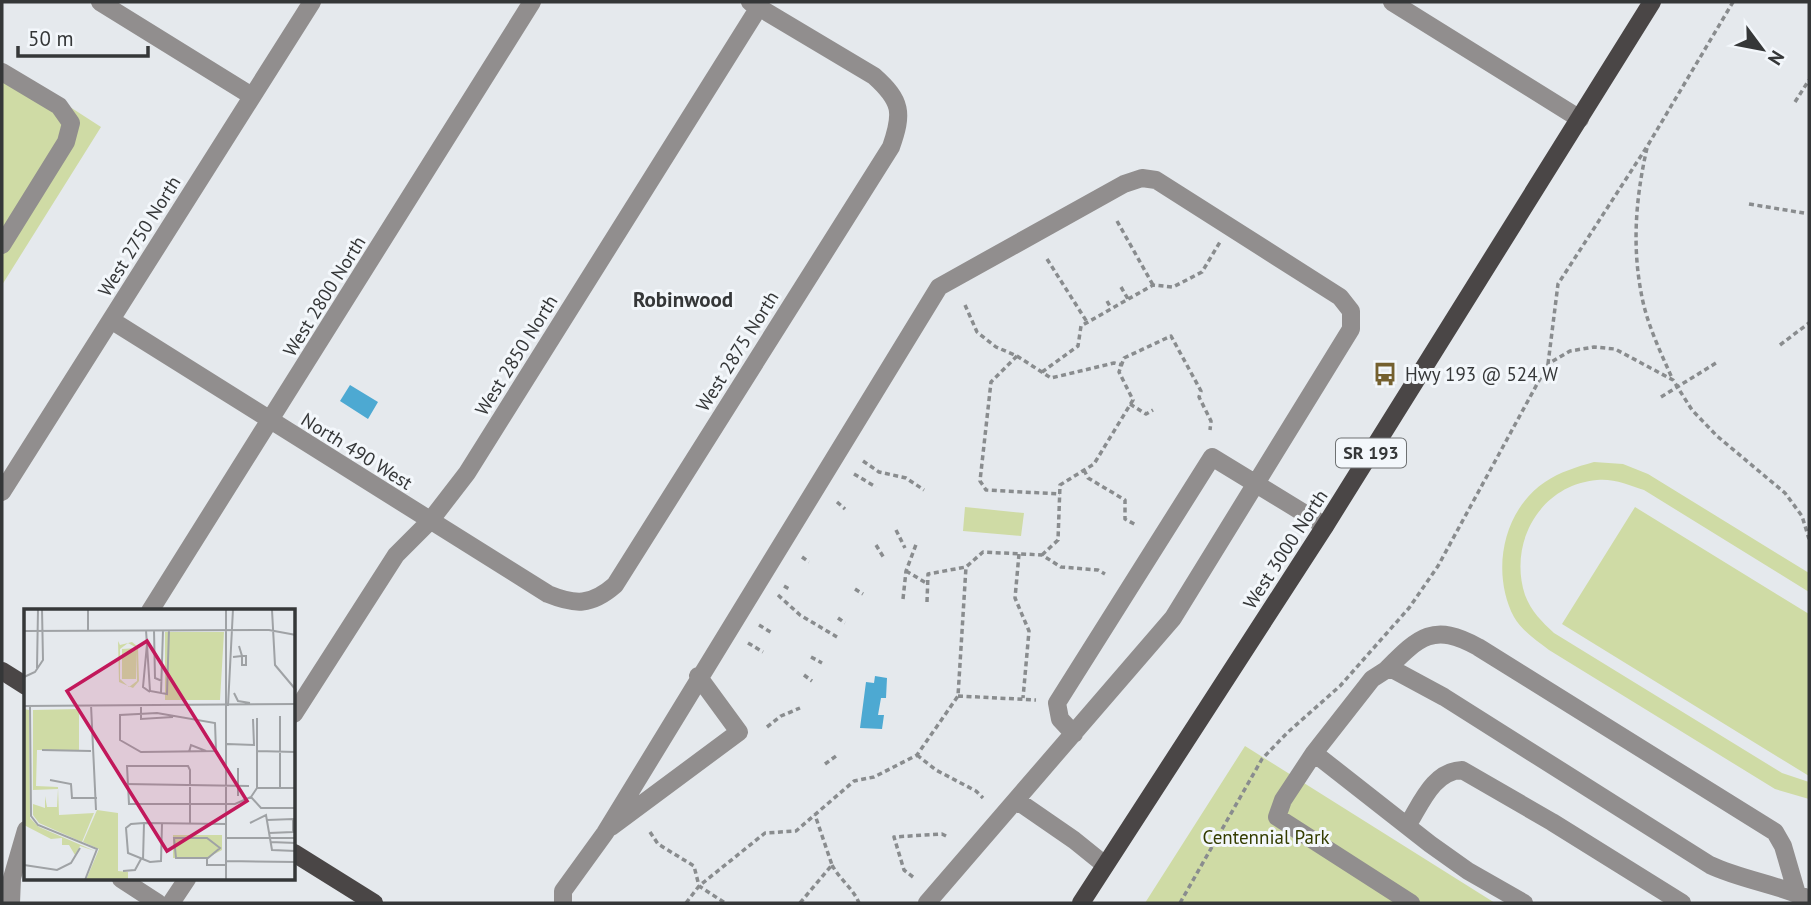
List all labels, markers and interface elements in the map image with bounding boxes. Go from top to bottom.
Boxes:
scale bar [18,14,147,58]
north arrow [1727,14,1797,84]
text: 50 m [28,25,74,52]
text: N [1763,46,1790,70]
street label: West 2750 North [92,171,186,301]
street label: West 2800 North [277,231,371,361]
district label: Robinwood [633,286,733,313]
street label: West 2875 North [690,286,784,416]
street label: West 2850 North [469,290,563,420]
bus stop icon: Hwy 193 @ 524 W [1371,360,1399,388]
place label: Hwy 193 @ 524 W [1405,362,1558,386]
street label: North 490 West [297,407,418,495]
road number: SR 193 [1336,438,1406,467]
street label: West 3000 North [1238,485,1332,613]
inset map [24,609,296,880]
park label: Centennial Park [1203,825,1329,849]

